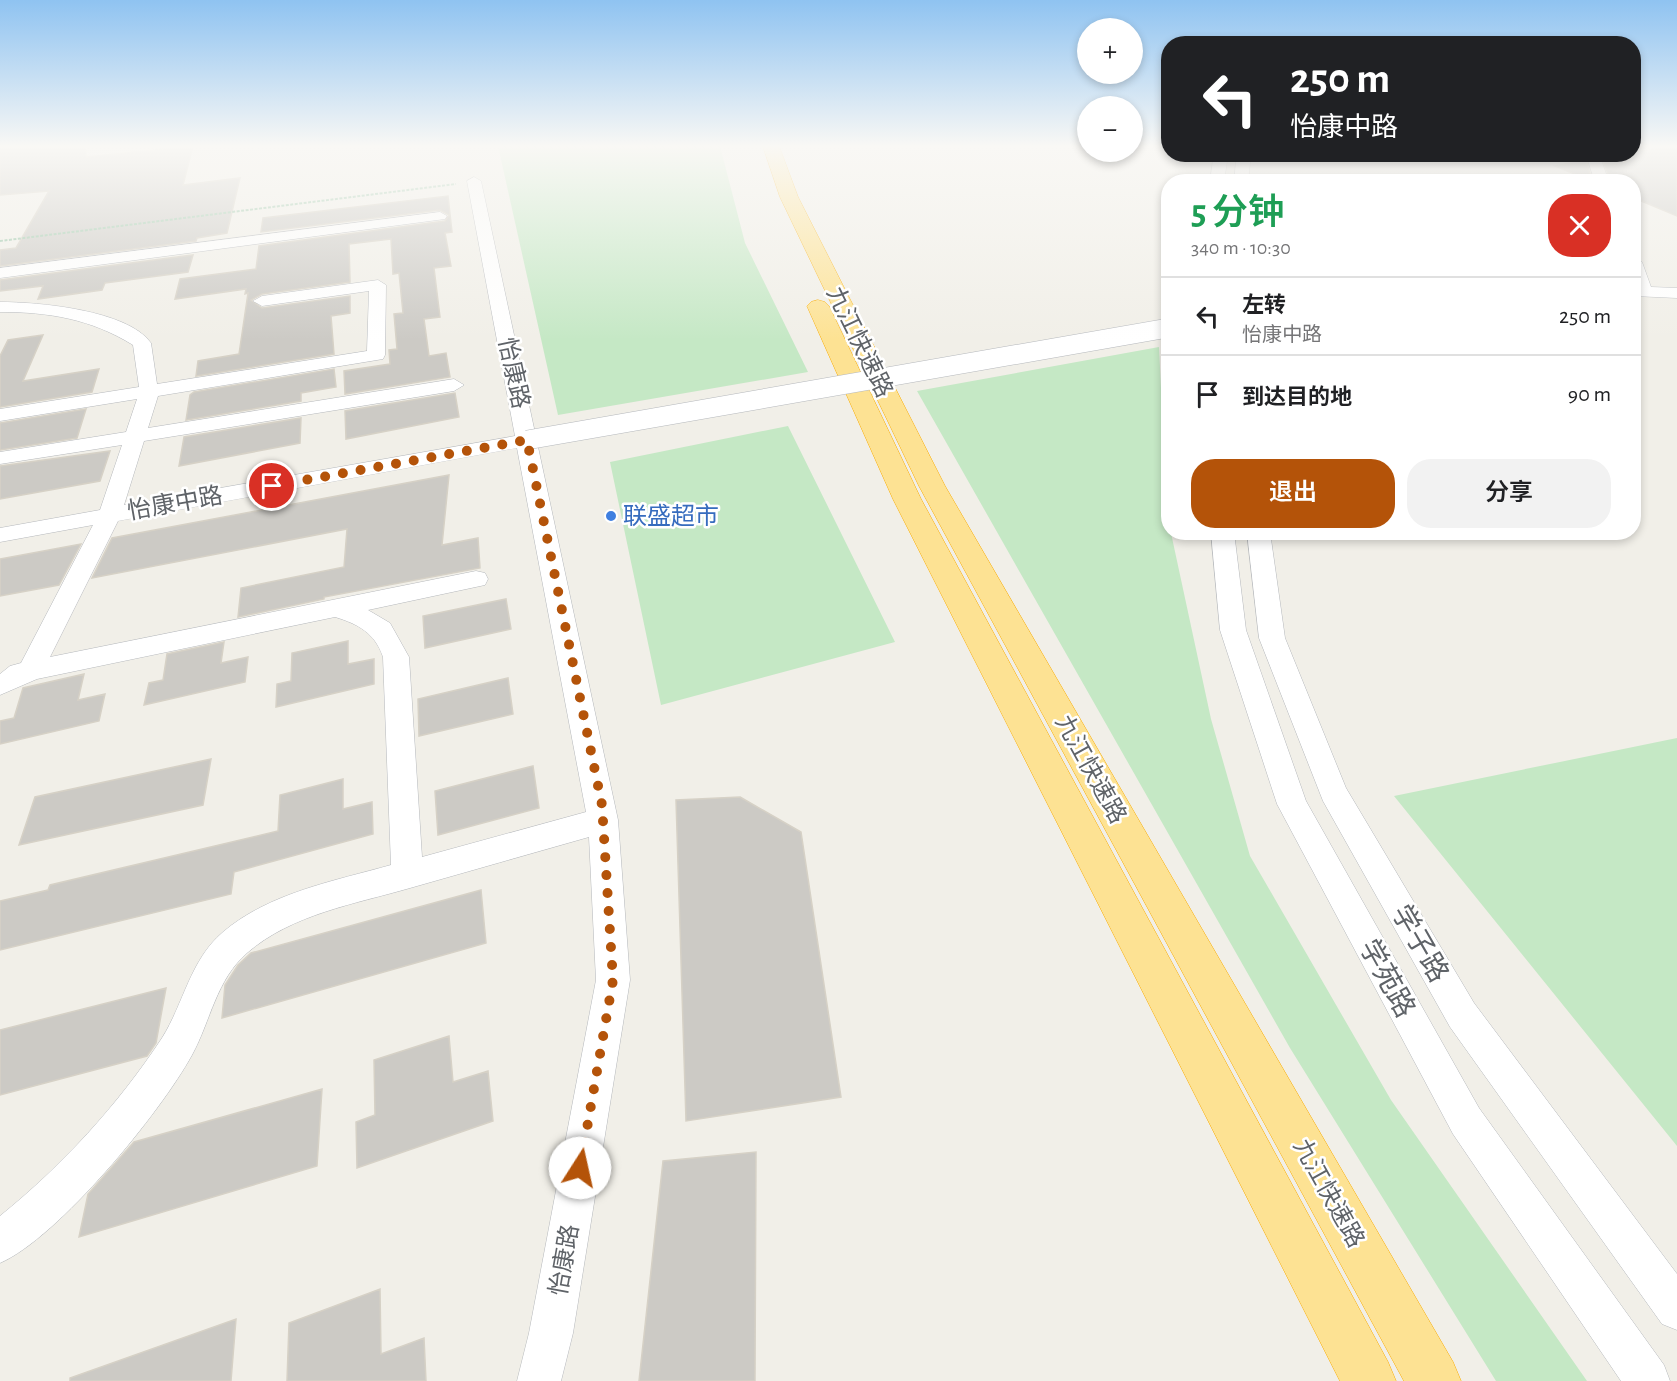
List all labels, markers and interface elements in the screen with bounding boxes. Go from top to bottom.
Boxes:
map controls [1077,18,1143,162]
button: + [1077,18,1143,84]
text: 250 m [1290,58,1390,100]
icon: left [1191,60,1269,138]
button: − [1077,96,1143,162]
text: 怡康中路 [1290,114,1398,141]
button: close [1548,194,1611,257]
text: 5 分钟 [1191,195,1284,231]
text: 340 m · 10:30 [1191,238,1291,258]
street label: 九江快速路 [822,282,898,402]
text: 左转 [1242,294,1286,316]
icon: left [1191,300,1224,333]
text: 250 m [1559,305,1611,327]
text: 怡康中路 [1242,325,1322,345]
street label: 怡康路 [494,335,534,411]
icon: arrive [1191,378,1224,411]
text: 90 m [1568,383,1611,405]
text: 到达目的地 [1242,386,1352,408]
button: 退出 [1191,459,1395,528]
button: 分享 [1407,459,1611,528]
pin [246,460,297,511]
icon: arrive [255,469,288,502]
street label: 怡康中路 [125,482,225,524]
place label: 联盛超市 [623,503,719,529]
marker: 联盛超市 [604,509,618,523]
street label: 九江快速路 [1051,710,1131,828]
street label: 学子路 [1386,900,1454,987]
street label: 学苑路 [1354,934,1421,1022]
street label: 九江快速路 [1289,1134,1369,1252]
position arrow [548,1136,612,1200]
street label: 怡康路 [545,1222,583,1298]

